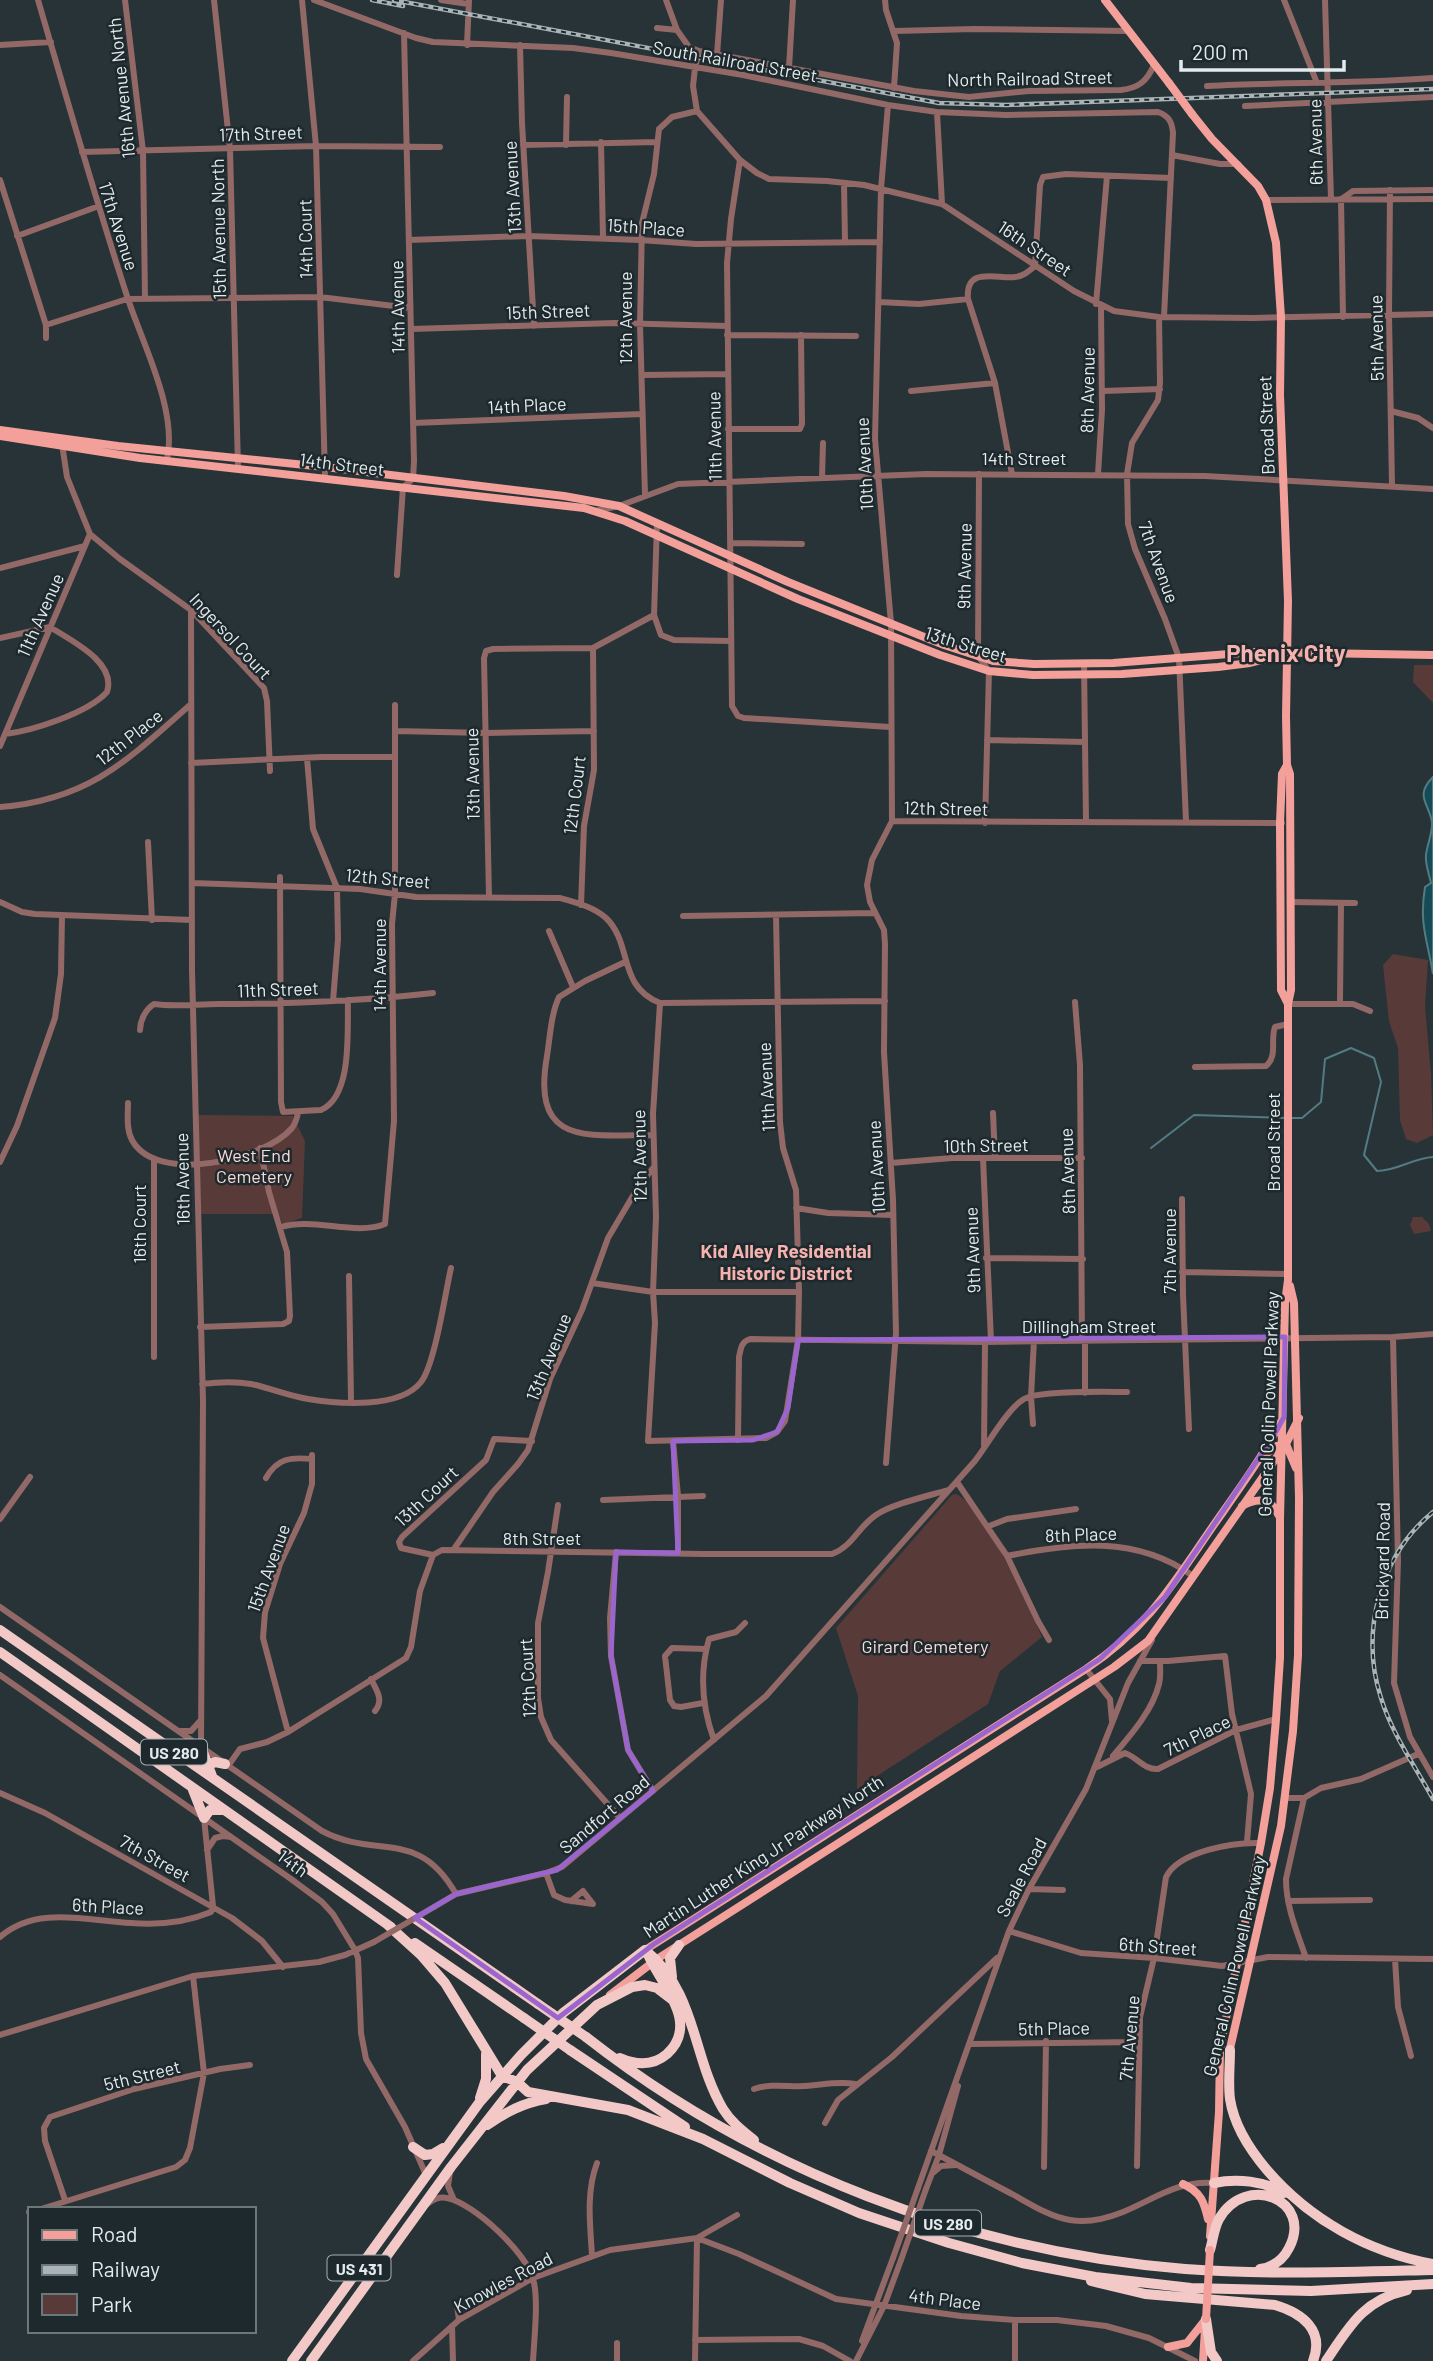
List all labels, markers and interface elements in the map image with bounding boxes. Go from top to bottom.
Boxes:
street label: 16th Avenue North [103,17,139,159]
scale bar [1181,28,1344,72]
street label: South Railroad Street [651,36,819,86]
text: 200 m [1192,39,1249,64]
street label: North Railroad Street [947,66,1113,90]
street label: 6th Avenue [1303,99,1327,185]
street label: 17th Street [219,121,303,145]
street label: 13th Avenue [499,140,525,234]
street label: 15th Avenue North [206,158,230,300]
street label: 17th Avenue [94,179,144,273]
street label: 14th Court [293,199,317,279]
street label: 15th Place [606,213,686,241]
street label: 16th Street [994,215,1076,281]
street label: 14th Avenue [385,260,409,354]
street label: 12th Avenue [614,271,636,365]
street label: 5th Avenue [1364,295,1388,381]
street label: 15th Street [505,299,591,323]
street label: 8th Avenue [1075,347,1099,433]
street label: Broad Street [1253,375,1279,475]
street label: 11th Avenue [702,391,726,481]
street label: 14th Place [487,392,567,418]
street label: 10th Avenue [851,417,877,511]
street label: 14th Street [981,447,1067,469]
street label: 14th Street [298,448,386,480]
street label: 7th Avenue [1134,518,1184,606]
street label: 9th Avenue [952,523,976,609]
street label: 11th Avenue [12,570,68,660]
street label: Ingersol Court [185,588,277,684]
street label: 13th Street [922,621,1010,667]
district label: Phenix City [1226,638,1346,667]
street label: 12th Place [91,704,167,770]
street label: 13th Avenue [460,727,484,821]
street label: 12th Court [558,754,590,836]
street label: 12th Street [903,796,989,820]
street label: 12th Street [345,863,431,893]
street label: 14th Avenue [368,918,390,1012]
street label: 11th Street [237,977,319,1001]
street label: 11th Avenue [753,1042,779,1132]
street label: Broad Street [1262,1092,1284,1192]
street label: 12th Avenue [627,1109,651,1203]
street label: 10th Avenue [863,1120,889,1214]
street label: 8th Avenue [1054,1127,1080,1215]
street label: 16th Avenue [170,1132,194,1226]
street label: 10th Street [943,1133,1029,1157]
park label: West End Cemetery [216,1144,292,1187]
street label: 16th Court [128,1184,150,1264]
street label: 9th Avenue [959,1206,985,1294]
street label: 7th Avenue [1158,1208,1180,1294]
district label: Kid Alley Residential Historic District [701,1239,871,1284]
street label: General Colin Powell Parkway [1253,1291,1283,1517]
street label: 13th Avenue [520,1310,576,1404]
street label: Dillingham Street [1022,1315,1156,1337]
street label: 13th Court [390,1461,462,1531]
street label: Brickyard Road [1370,1502,1394,1620]
street label: 15th Avenue [242,1521,294,1615]
street label: 8th Place [1045,1522,1117,1546]
street label: 8th Street [503,1527,581,1549]
park label: Girard Cemetery [861,1635,989,1657]
street label: 12th Court [514,1638,540,1718]
street label: 7th Place [1160,1709,1234,1761]
road number: US 280 [141,1740,207,1764]
street label: Sandfort Road [554,1770,654,1858]
street label: Martin Luther King Jr Parkway North [639,1770,887,1942]
street label: 7th Street [116,1830,194,1886]
street label: Seale Road [991,1834,1051,1920]
street label: 14th [273,1845,313,1881]
street label: General Colin Powell Parkway [1198,1854,1270,2078]
street label: 6th Place [71,1893,145,1919]
street label: 6th Street [1118,1932,1198,1960]
street label: 7th Avenue [1114,1994,1144,2082]
street label: 5th Place [1018,2016,1090,2040]
street label: 5th Street [101,2055,183,2095]
legend [28,2207,256,2333]
road number: US 280 [915,2210,981,2236]
text: Road [91,2221,137,2246]
street label: Knowles Road [450,2247,556,2317]
text: Railway [91,2256,160,2281]
road number: US 431 [328,2256,390,2280]
street label: 4th Place [908,2284,982,2314]
text: Park [91,2291,132,2316]

